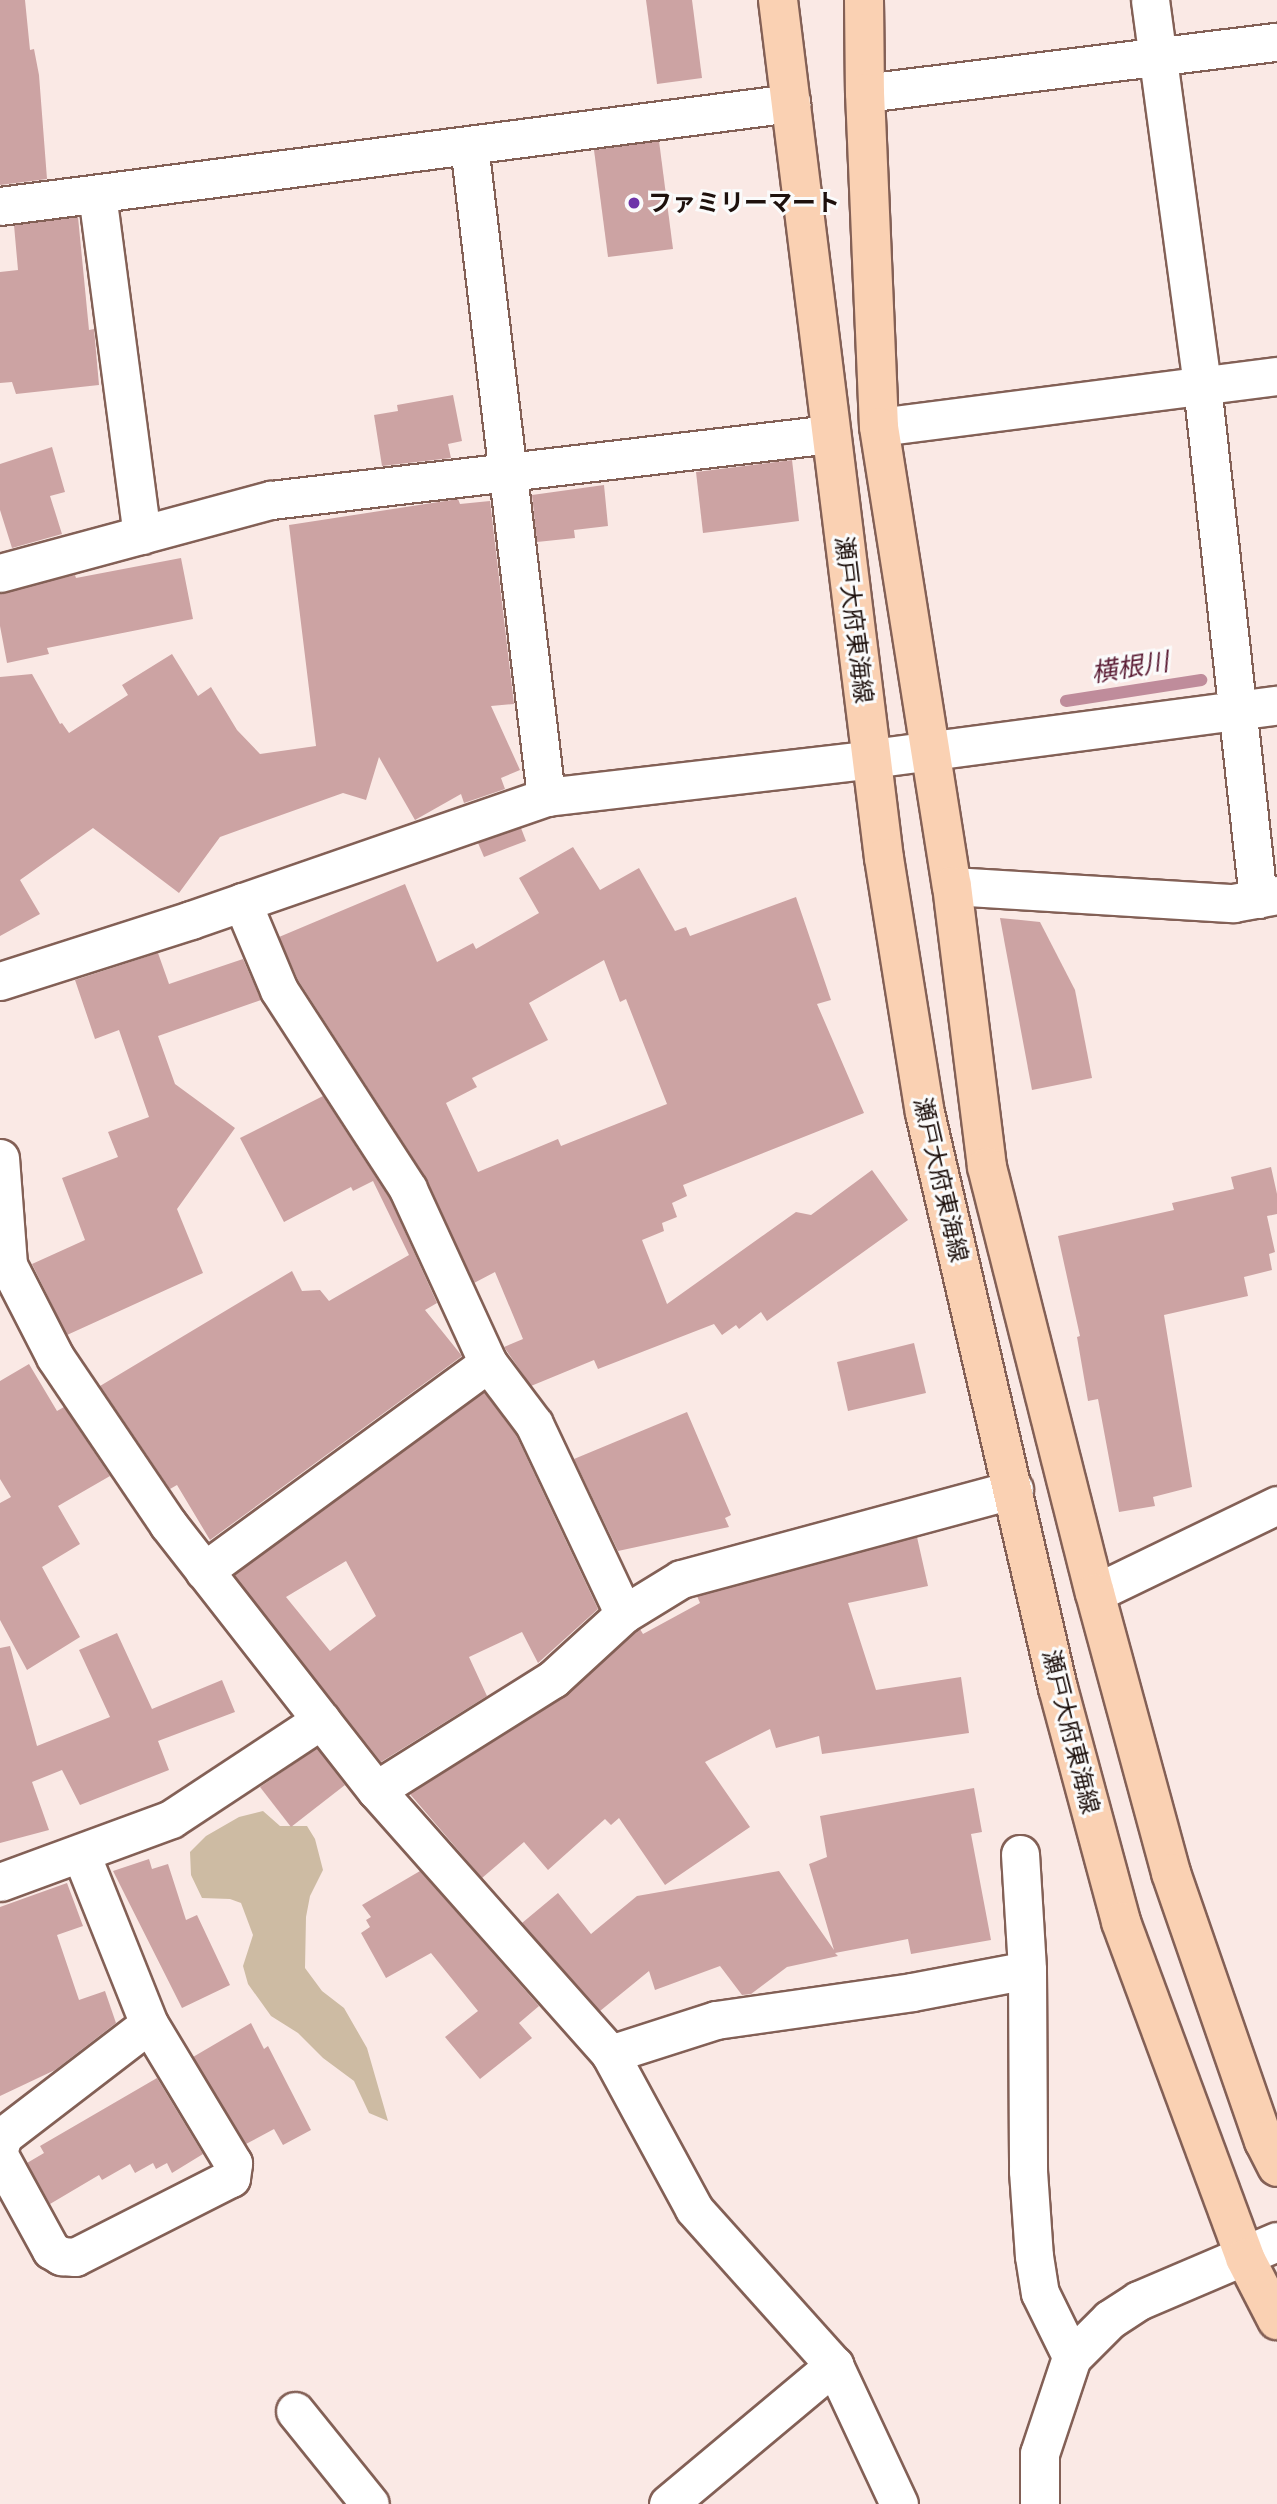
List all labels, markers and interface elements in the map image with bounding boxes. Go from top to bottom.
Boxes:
place label: ファミリーマート [648,189,840,217]
marker: ファミリーマート [626,195,642,211]
street label: 瀬戸大府東海線 [829,535,879,705]
water label: 横根川 [1089,646,1171,690]
street label: 瀬戸大府東海線 [908,1095,974,1265]
street label: 瀬戸大府東海線 [1037,1647,1105,1817]

